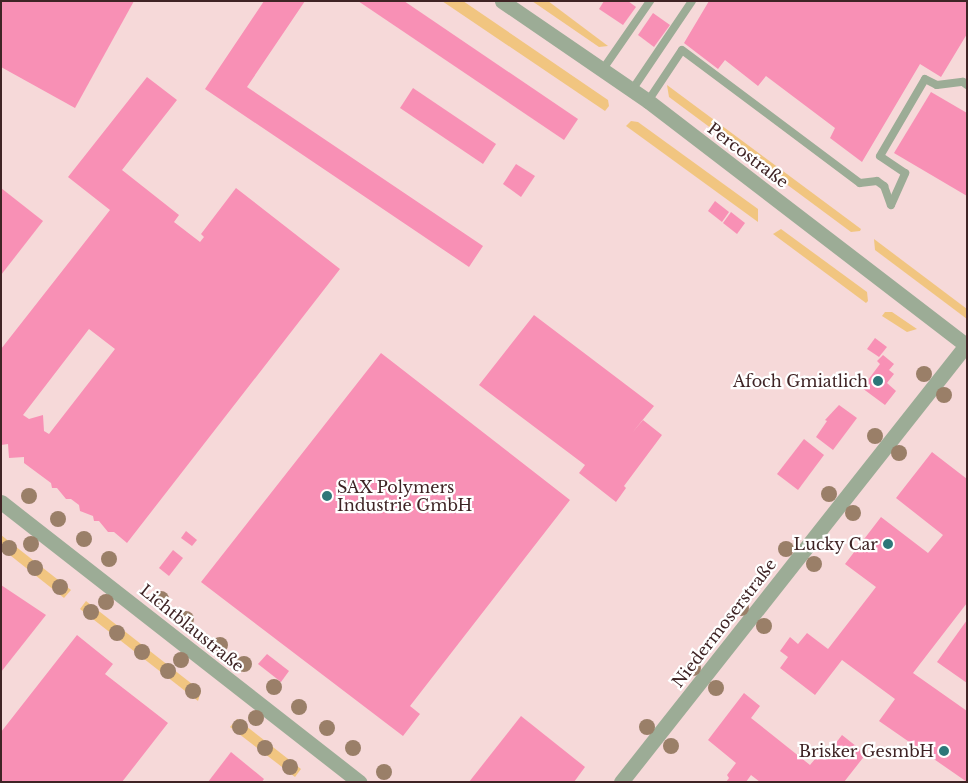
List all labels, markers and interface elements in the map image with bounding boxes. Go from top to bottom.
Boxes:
street label: Percostraße [704,118,792,192]
place label: Afoch Gmiatlich [733,371,868,391]
marker: Afoch Gmiatlich [872,375,884,387]
place label: SAX Polymers Industrie GmbH [337,477,472,515]
marker: SAX Polymers Industrie GmbH [321,490,333,502]
place label: Lucky Car [793,534,878,554]
marker: Lucky Car [882,538,894,550]
street label: Niedermoserstraße [668,555,780,691]
street label: Lichtblaustraße [136,580,248,676]
place label: Brisker GesmbH [798,741,934,761]
marker: Brisker GesmbH [938,745,950,757]

